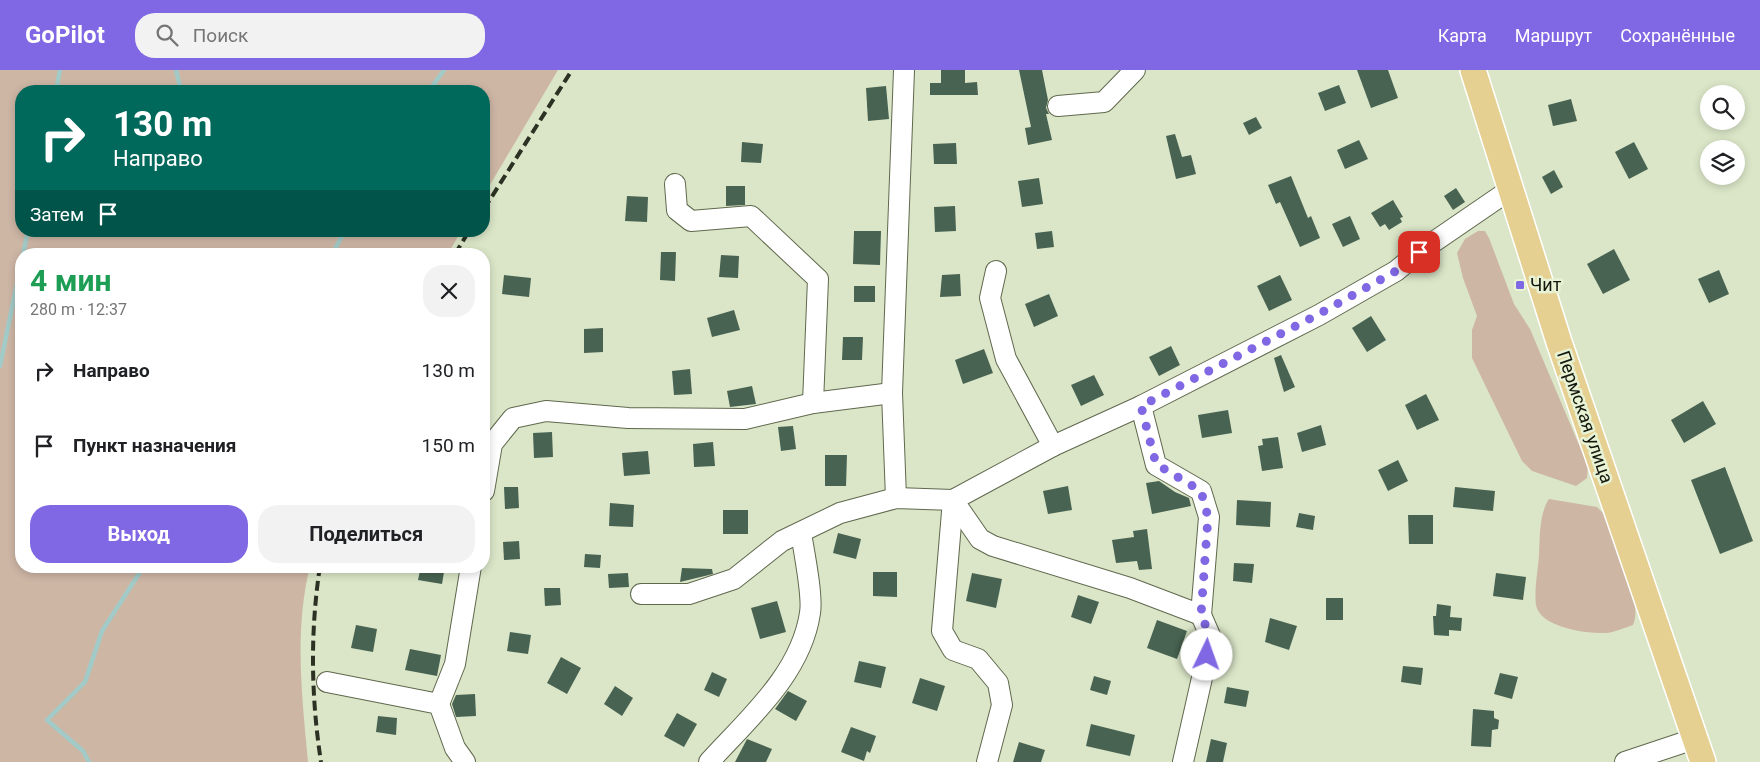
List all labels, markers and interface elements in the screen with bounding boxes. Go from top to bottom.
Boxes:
search box [135,13,485,58]
text: GoPilot [25,21,105,49]
icon: search [153,21,181,49]
text: Поиск [193,24,248,47]
text: Карта [1438,25,1487,46]
text: Маршрут [1515,25,1592,46]
text: Сохранённые [1620,25,1735,46]
map controls [1700,85,1745,185]
button: search [1700,85,1745,130]
text: 130 m [113,104,212,145]
icon: right [30,105,95,170]
button: layers [1700,140,1745,185]
text: Направо [113,146,203,171]
icon: arrive [94,200,122,228]
text: Затем [30,203,84,226]
pin [1398,231,1440,273]
icon: arrive [1405,238,1433,266]
text: 4 мин [30,263,111,298]
button: close [423,265,475,317]
place label: Чит [1530,274,1562,295]
marker: Чит [1514,279,1526,291]
text: 280 m · 12:37 [30,300,127,319]
street label: Пермская улица [1553,348,1618,486]
icon: right [30,357,58,385]
text: Направо [73,359,150,382]
text: 130 m [422,359,475,382]
icon: arrive [30,432,58,460]
text: Пункт назначения [73,434,236,457]
text: 150 m [422,434,475,457]
button: Выход [30,505,248,563]
button: Поделиться [258,505,475,563]
position arrow [1180,628,1232,680]

